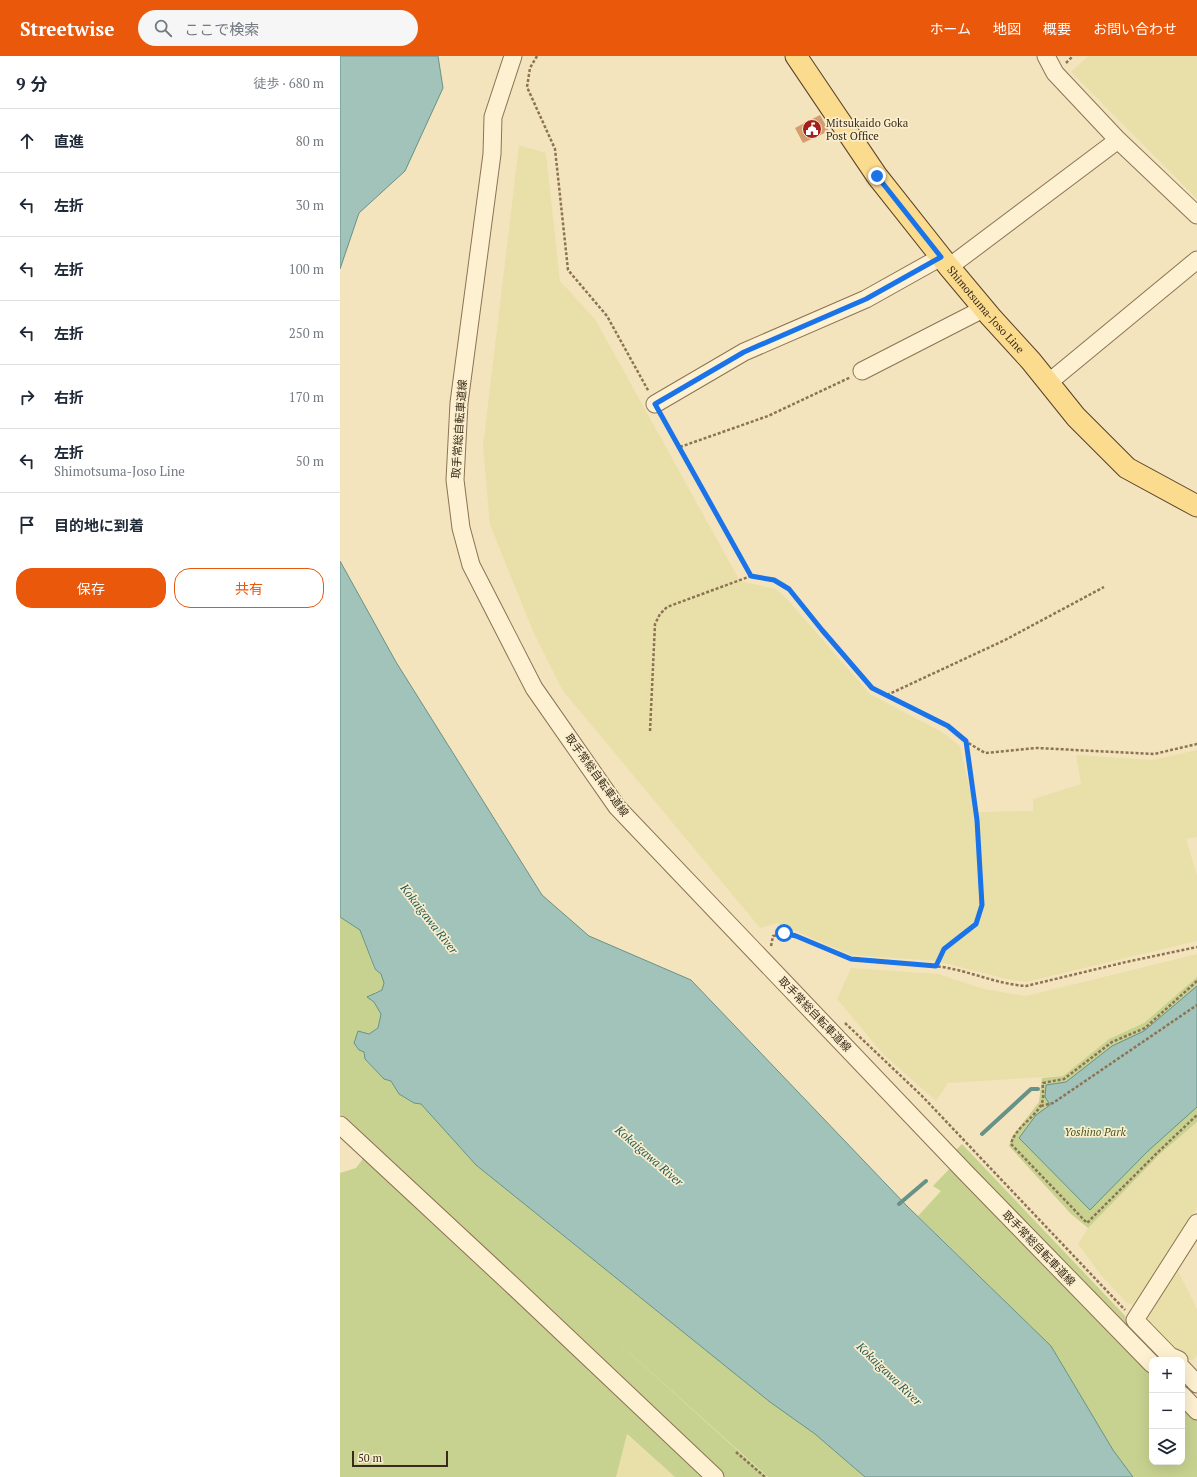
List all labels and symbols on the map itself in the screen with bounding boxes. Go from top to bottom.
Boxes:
place label: Mitsukaido Goka Post Office [826,116,909,143]
public building icon: Mitsukaido Goka Post Office [801,118,823,140]
route end [868,167,886,185]
street label: Shimotsuma-Joso Line [944,263,1028,356]
street label: 取手常総自転車道線 [449,379,469,479]
street label: 取手常総自転車道線 [562,731,632,819]
water label: Kokaigawa River [397,880,462,958]
route start [775,924,793,942]
street label: 取手常総自転車道線 [776,974,854,1054]
water label: Kokaigawa River [612,1121,687,1190]
park label: Yoshino Park [1064,1125,1126,1139]
street label: 取手常総自転車道線 [1000,1208,1078,1288]
water label: Kokaigawa River [853,1338,926,1409]
scale bar [352,1449,448,1468]

